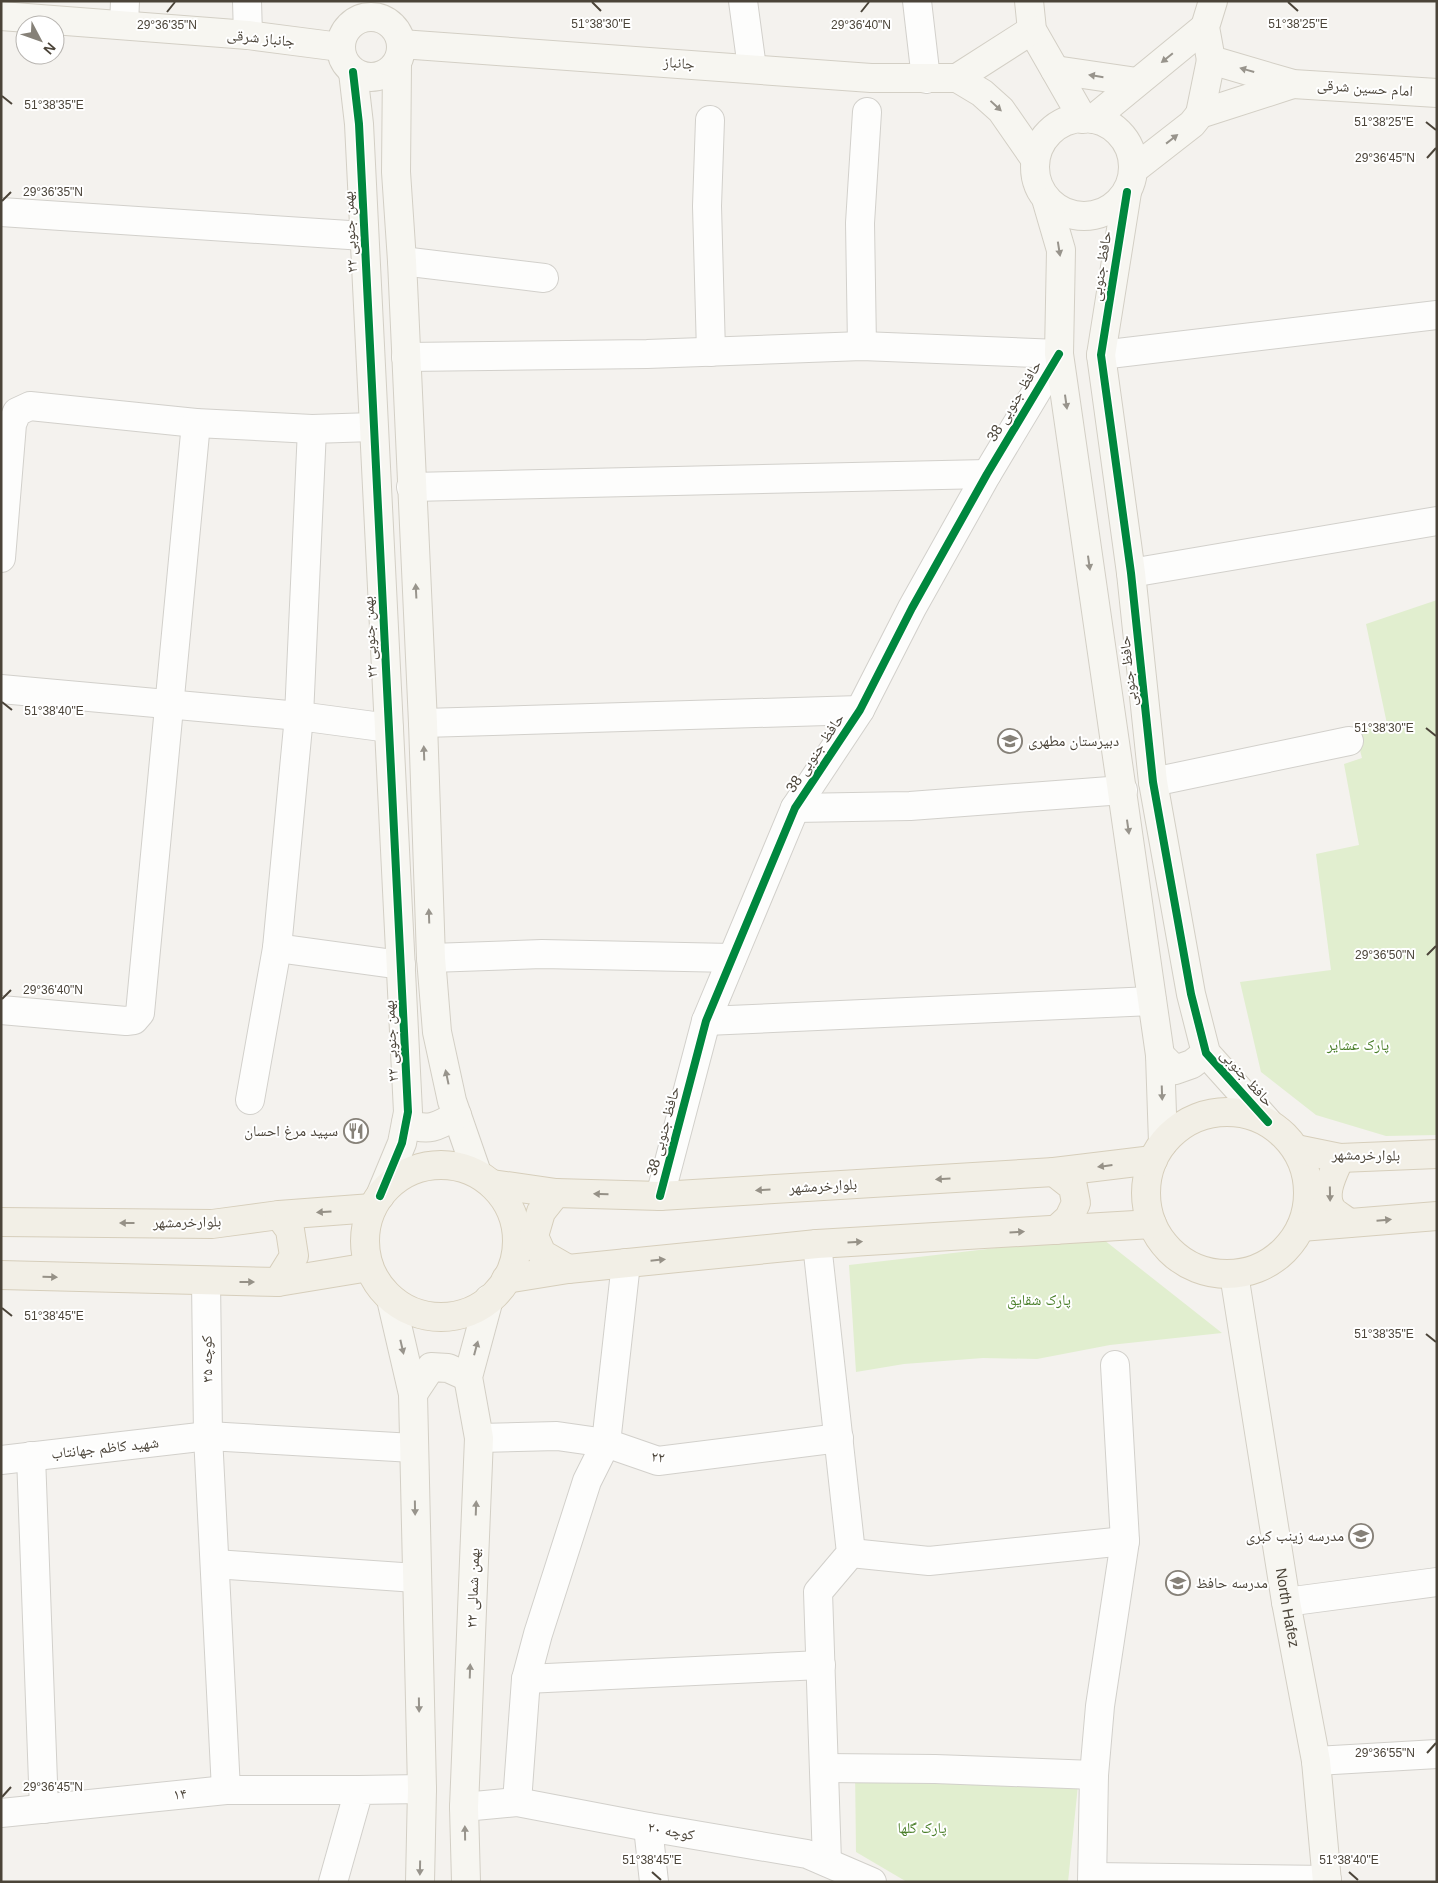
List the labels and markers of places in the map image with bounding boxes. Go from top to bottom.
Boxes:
school or university icon: دبیرستان مطهری [997,728,1023,754]
place label: دبیرستان مطهری [1028,732,1119,751]
restaurant icon: سپید مرغ احسان [343,1118,369,1144]
place label: سپید مرغ احسان [244,1122,338,1141]
school or university icon: مدرسه زینب کبری [1348,1523,1374,1549]
place label: مدرسه زینب کبری [1246,1527,1344,1546]
school or university icon: مدرسه حافظ [1165,1570,1191,1596]
place label: مدرسه حافظ [1196,1574,1268,1592]

